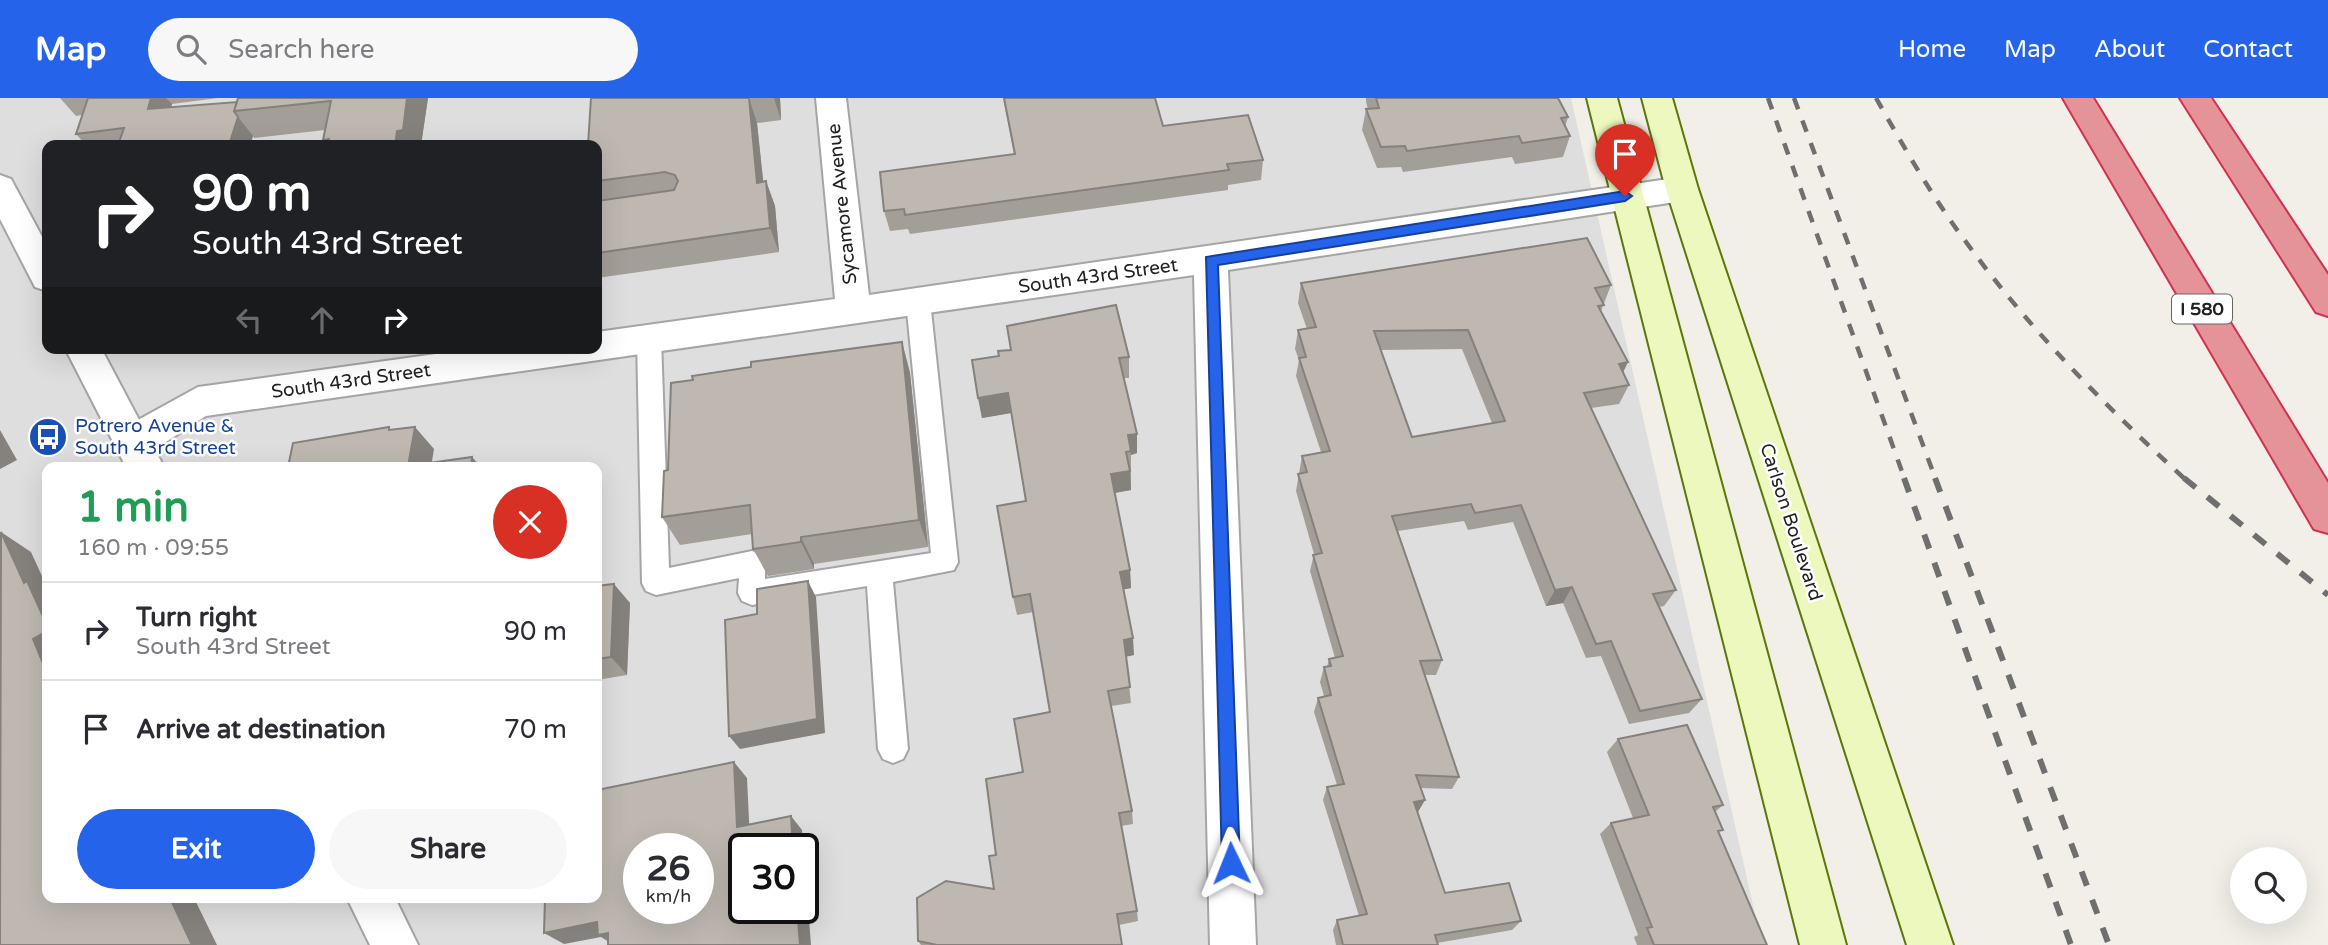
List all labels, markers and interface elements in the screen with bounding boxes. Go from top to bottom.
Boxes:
search box [148,18,638,81]
text: Map [35,30,106,69]
icon: search [172,30,210,68]
text: Search here [228,34,374,65]
text: Home [1898,35,1966,64]
text: Map [2004,35,2056,64]
text: About [2094,35,2165,64]
text: Contact [2203,35,2293,64]
street label: Sycamore Avenue [823,122,861,286]
pin [1595,124,1655,196]
icon: arrive [1606,135,1644,173]
text: 90 m [192,165,311,224]
icon: right [77,168,168,259]
text: South 43rd Street [192,225,463,263]
street label: South 43rd Street [1017,254,1179,298]
road number: I 580 [2172,294,2232,324]
icon: left [230,301,268,339]
icon: ahead [303,301,341,339]
icon: right [376,301,414,339]
street label: South 43rd Street [270,359,432,403]
place label: Potrero Avenue & South 43rd Street [75,415,236,459]
bus stop icon: Potrero Avenue & South 43rd Street [27,416,69,458]
street label: Carlson Boulevard [1755,440,1827,604]
text: 1 min [77,482,189,533]
button: close [493,485,567,559]
text: 160 m · 09:55 [77,534,229,562]
text: Turn right [136,602,257,633]
icon: right [77,612,115,650]
text: 90 m [504,616,567,647]
text: South 43rd Street [136,633,331,661]
icon: arrive [77,710,115,748]
text: Arrive at destination [136,714,386,745]
text: 70 m [504,714,567,745]
button: Exit [77,809,315,889]
button: Share [329,809,567,889]
position arrow [1194,826,1268,900]
speed limit sign: 30 [728,833,819,924]
map controls [2230,847,2307,924]
button: search [2230,847,2307,924]
text: 26 [647,848,690,890]
text: km/h [646,885,691,907]

